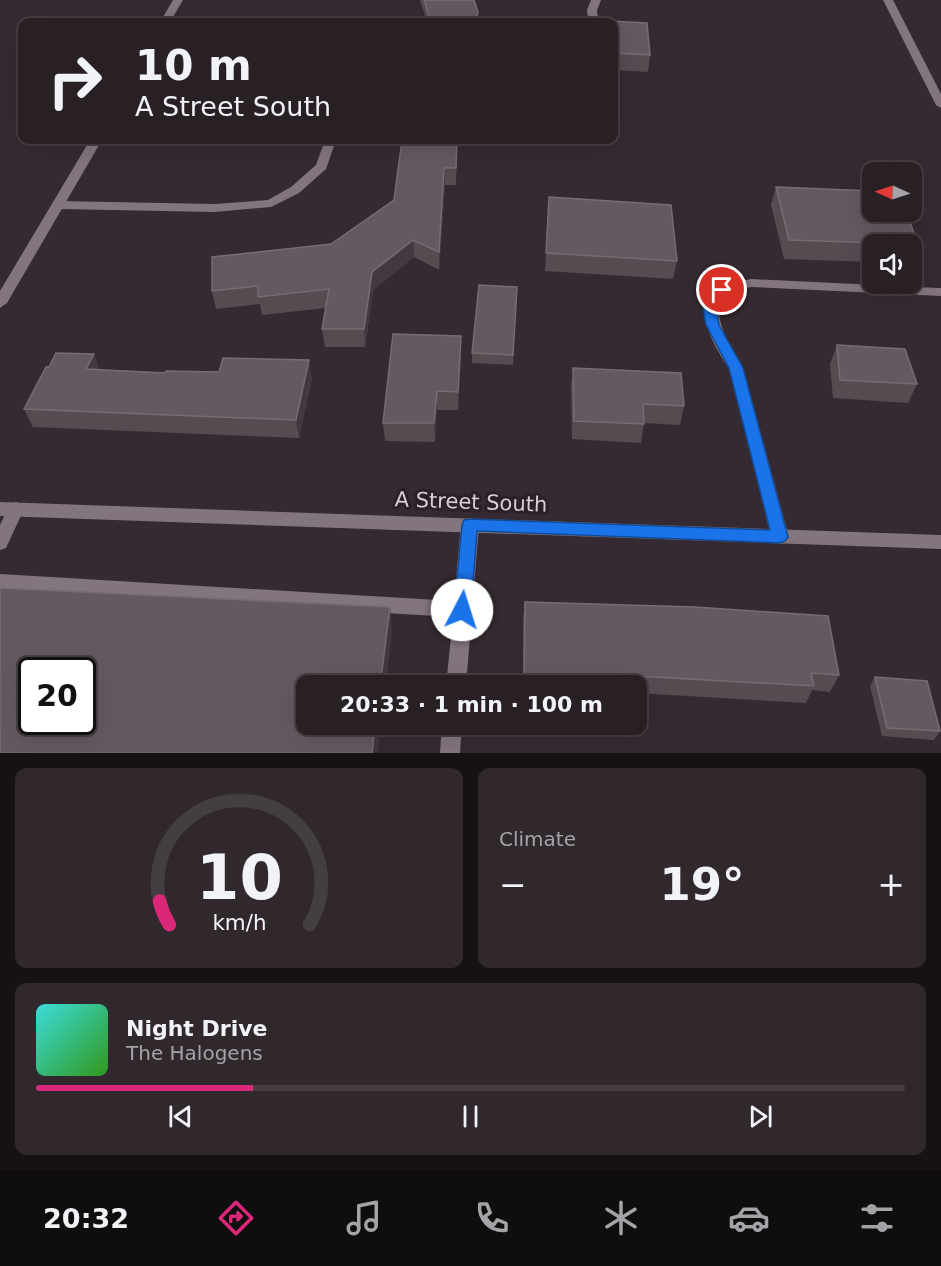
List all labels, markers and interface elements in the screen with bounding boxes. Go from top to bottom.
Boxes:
text: 10 m [135,41,252,90]
icon: right [36,42,114,120]
text: A Street South [135,91,331,122]
north arrow [862,162,922,222]
map controls [862,162,922,294]
button: sound [862,234,922,294]
pin [696,264,747,315]
icon: arrive [705,273,738,306]
street label: A Street South [394,487,548,517]
position arrow [430,578,494,642]
speed limit sign: 20 [18,657,96,735]
text: 20:33 · 1 min · 100 m [340,692,603,717]
text: Climate [499,827,576,851]
text: 10 [196,841,282,914]
text: 19° [659,858,745,911]
text: − [499,865,527,904]
text: + [877,865,905,904]
text: km/h [212,910,266,935]
text: Night Drive [126,1016,267,1041]
text: The Halogens [126,1041,263,1065]
icon: previous [164,1100,197,1133]
icon: pause [454,1100,487,1133]
icon: next [744,1100,777,1133]
icon: directions [215,1197,257,1239]
icon: music [343,1197,385,1239]
icon: phone [471,1197,513,1239]
icon: climate [600,1197,642,1239]
icon: car [728,1197,770,1239]
icon: filters [856,1197,898,1239]
text: 20:32 [43,1203,129,1234]

